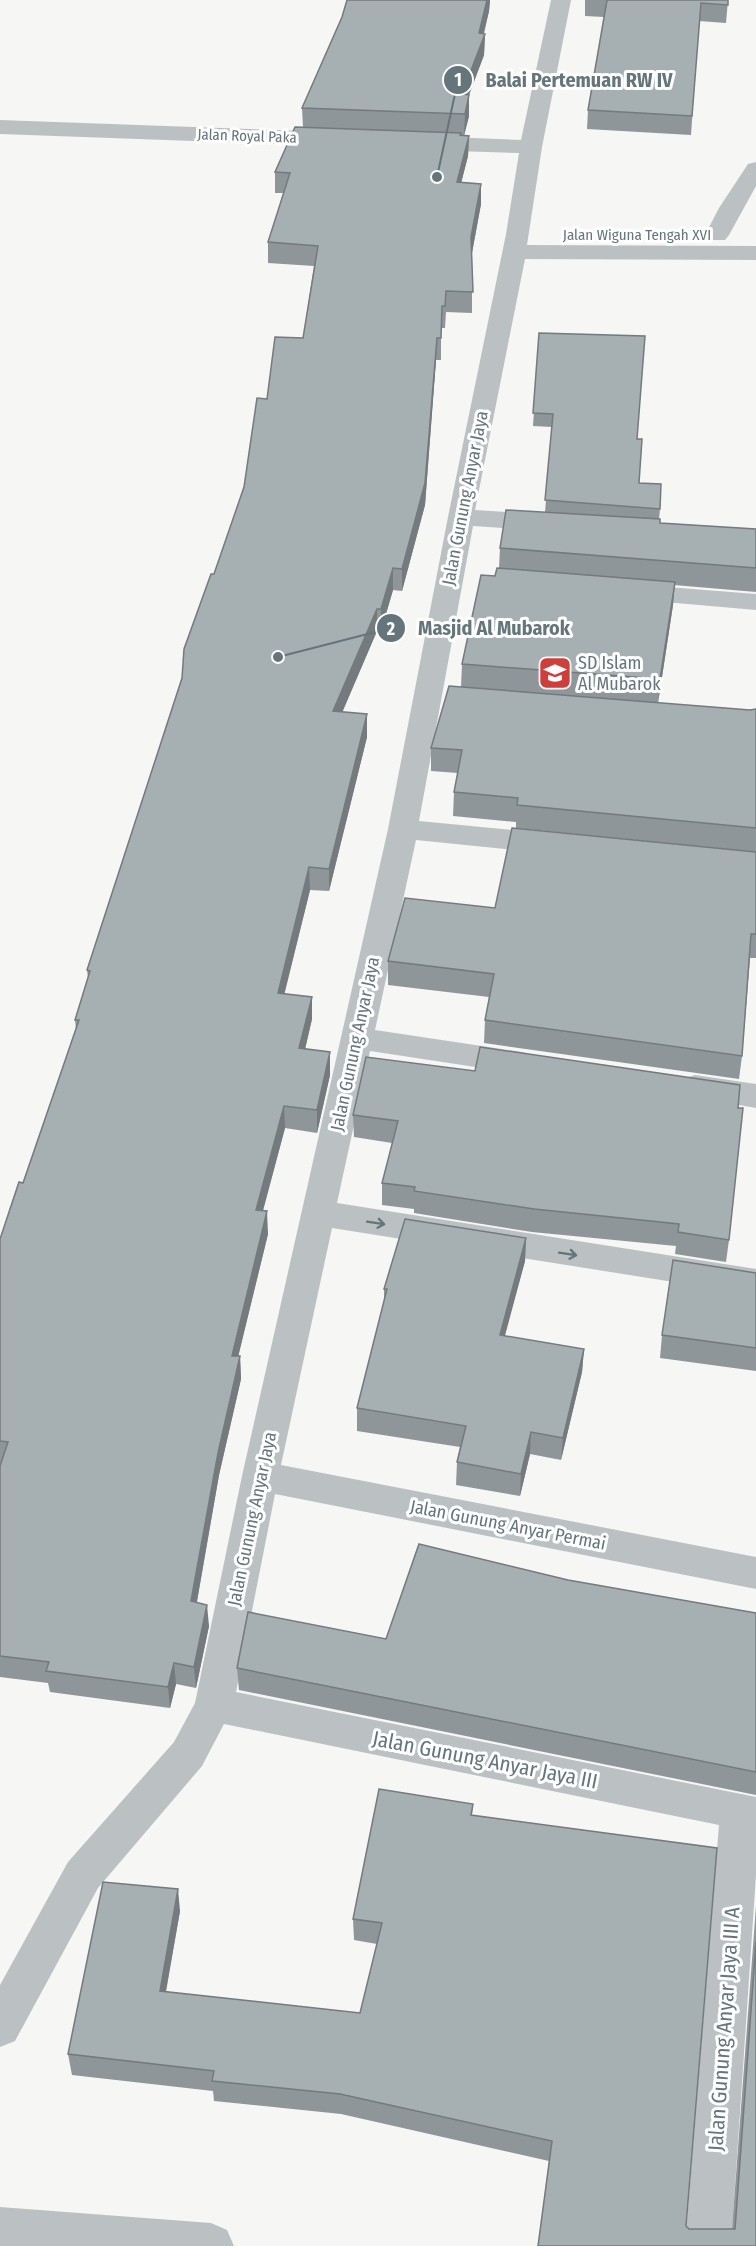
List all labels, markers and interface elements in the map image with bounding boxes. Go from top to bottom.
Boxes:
callout: Balai Pertemuan RW IV [443,61,684,99]
text: Balai Pertemuan RW IV [485,68,673,92]
text: 1 [454,69,462,91]
street label: Jalan Royal Paka [197,125,297,147]
street label: Jalan Wiguna Tengah XVI [563,226,711,244]
street label: Jalan Gunung Anyar Jaya [437,409,493,587]
callout: Masjid Al Mubarok [376,609,582,647]
text: Masjid Al Mubarok [418,616,571,640]
text: 2 [386,618,395,640]
place label: SD Islam Al Mubarok [578,652,661,695]
school or university icon: SD Islam Al Mubarok [537,655,573,691]
street label: Jalan Gunung Anyar Jaya [326,955,384,1133]
one-way arrow [365,1217,385,1228]
one-way arrow [558,1249,577,1260]
street label: Jalan Gunung Anyar Jaya [223,1430,281,1608]
street label: Jalan Gunung Anyar Permai [408,1495,608,1555]
street label: Jalan Gunung Anyar Jaya III [370,1725,600,1795]
street label: Jalan Gunung Anyar Jaya III A [703,1906,745,2152]

